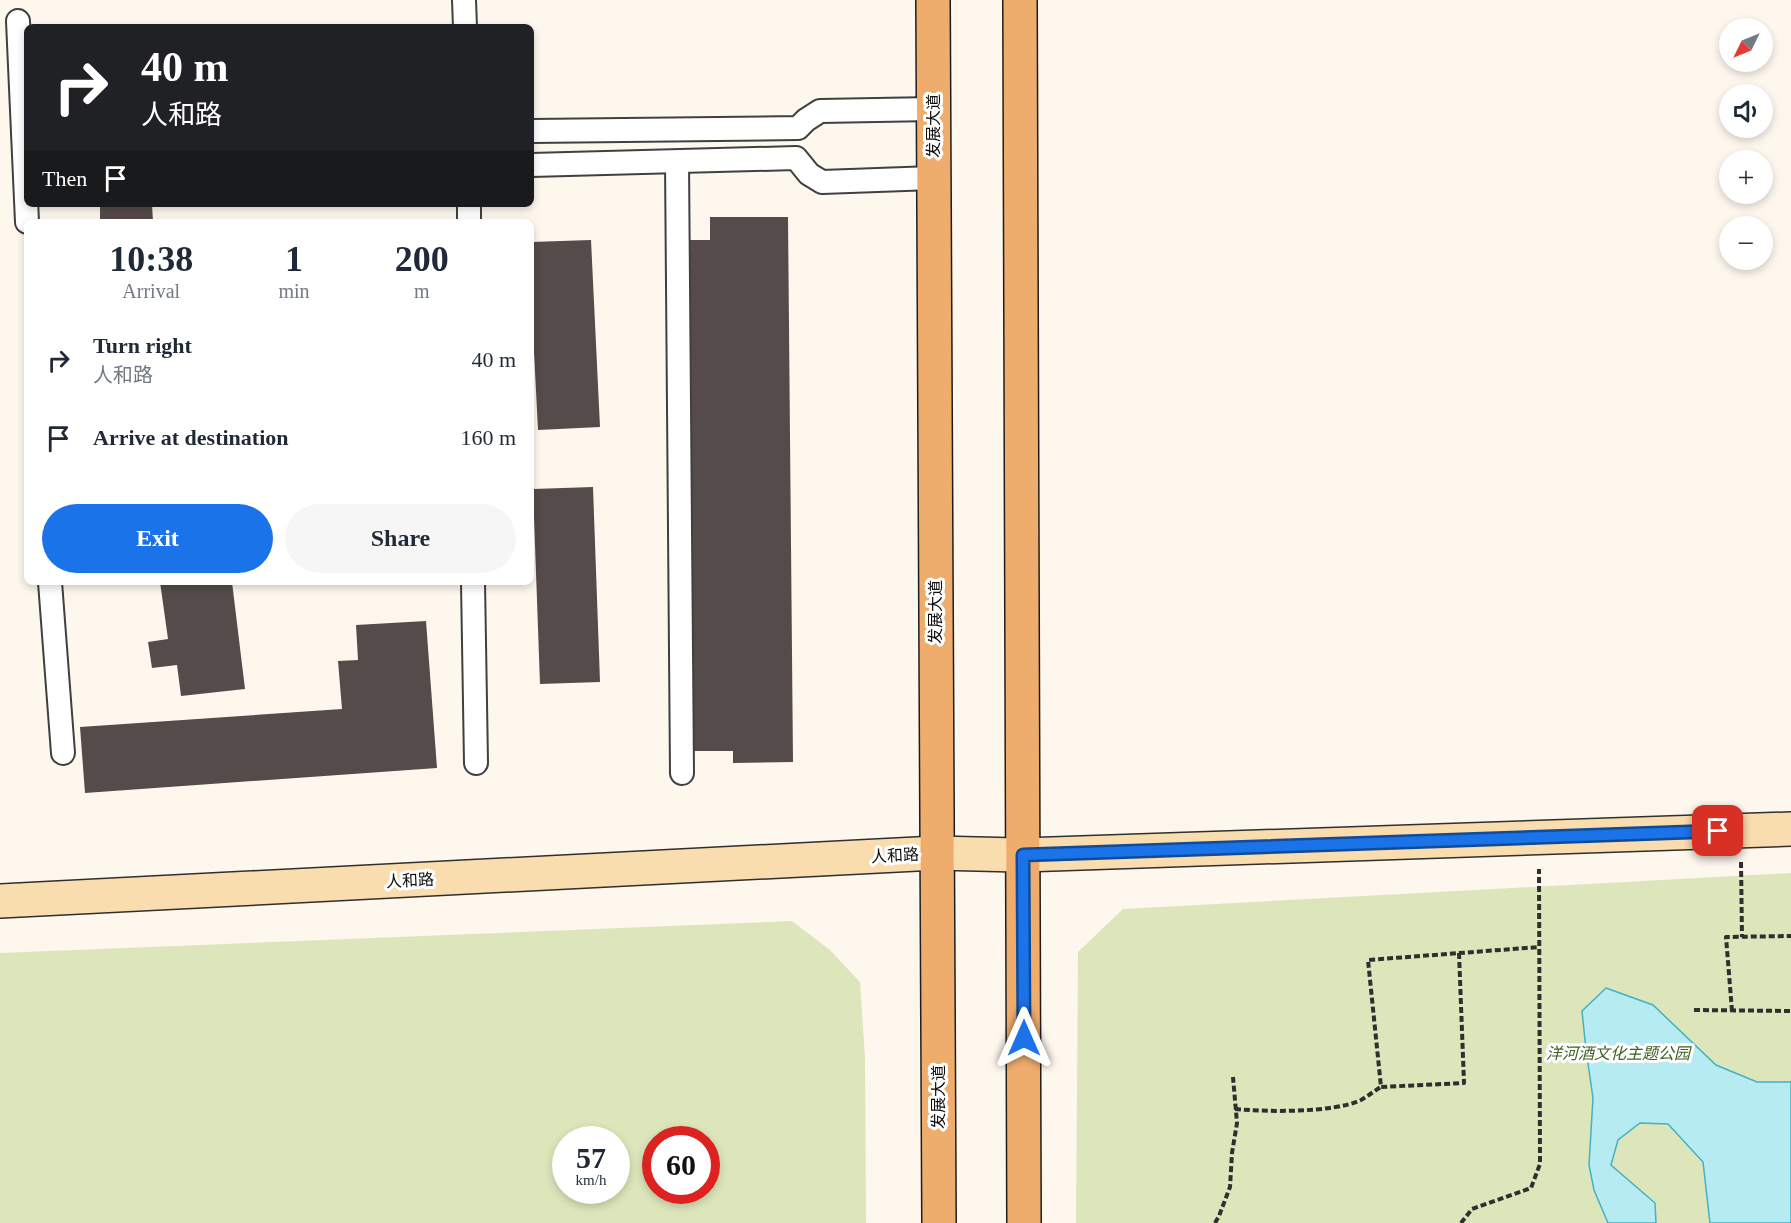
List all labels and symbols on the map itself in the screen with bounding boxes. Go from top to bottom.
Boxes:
north arrow [1719,18,1773,72]
street label: 发展大道 [925,94,942,158]
street label: 发展大道 [927,580,944,644]
pin [1692,805,1743,856]
street label: 人和路 [871,846,919,865]
street label: 人和路 [386,871,434,890]
position arrow [992,1006,1056,1070]
park label: 洋河酒文化主题公园 [1546,1045,1692,1062]
street label: 发展大道 [930,1065,947,1129]
speed limit sign: 60 [642,1126,720,1204]

